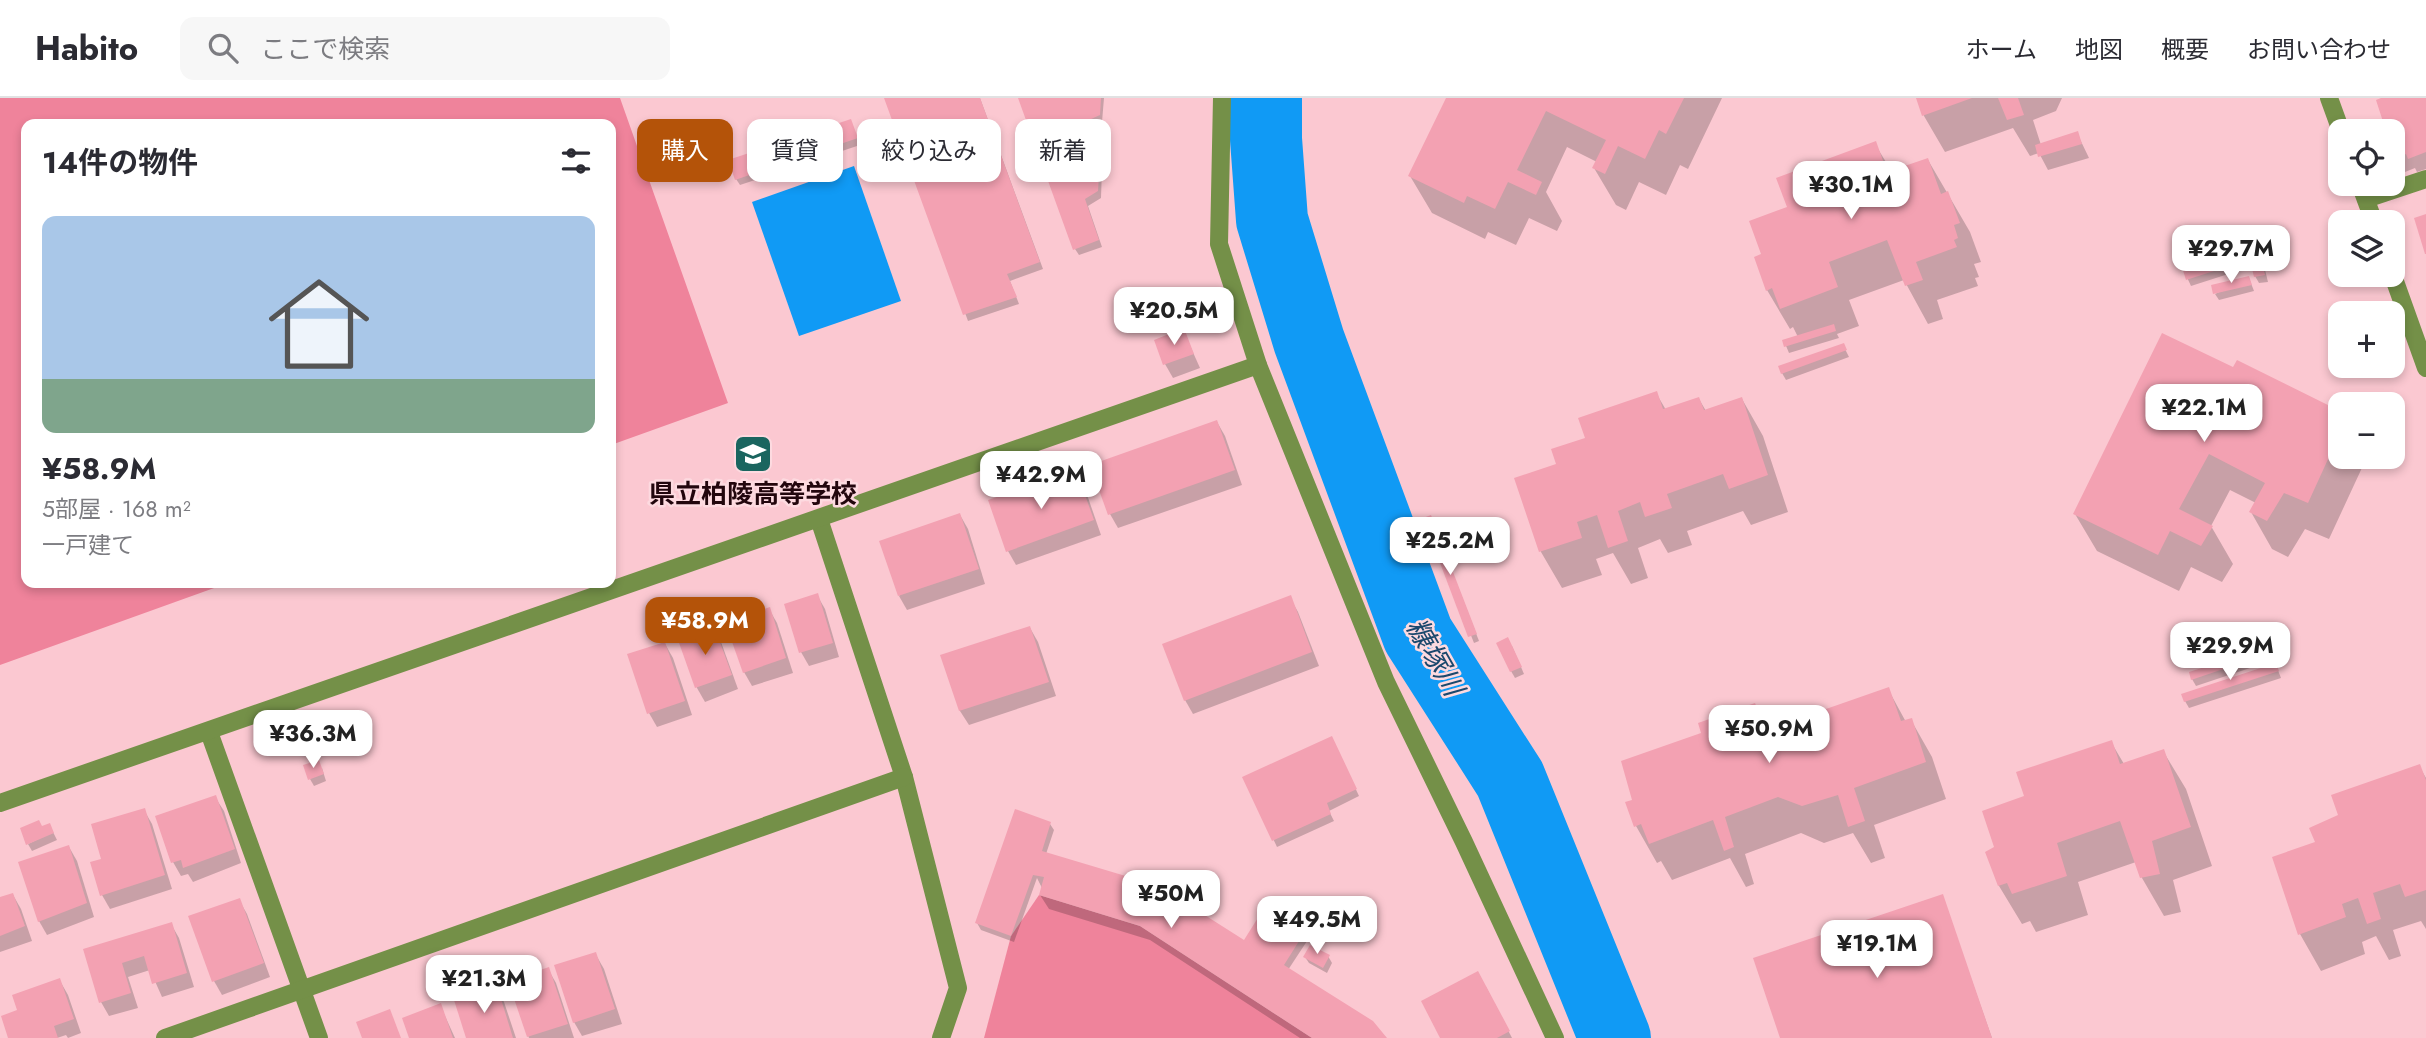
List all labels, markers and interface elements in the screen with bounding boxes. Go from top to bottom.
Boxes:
search box [180,17,670,80]
text: Habito [35,25,138,72]
icon: search [204,29,242,67]
text: ここで検索 [260,30,390,68]
text: ホーム [1966,32,2037,67]
text: 地図 [2075,32,2123,67]
text: 概要 [2161,32,2209,67]
text: お問い合わせ [2247,32,2391,67]
chip: 購入 [637,119,733,182]
chip: 賃貸 [747,119,843,182]
chip: 絞り込み [857,119,1001,182]
chip: 新着 [1015,119,1111,182]
map controls [2328,119,2405,469]
button: locate [2328,119,2405,196]
text: 14件の物件 [42,141,198,184]
icon: filters [557,142,595,180]
pin: ¥30.1M [1794,162,1908,221]
text: ¥30.1M [1809,167,1893,201]
button: layers [2328,210,2405,287]
pin: ¥29.7M [2174,226,2288,285]
text: ¥29.7M [2188,231,2274,265]
icon: home [256,261,382,387]
pin: ¥20.5M [1117,288,1231,347]
text: ¥20.5M [1130,293,1218,327]
button: + [2328,301,2405,378]
pin: ¥22.1M [2147,384,2261,444]
text: ¥22.1M [2161,390,2247,424]
button: − [2328,392,2405,469]
school or university icon: 県立柏陵高等学校 [732,433,774,475]
text: ¥58.9M [42,447,156,490]
pin: ¥42.9M [984,452,1098,511]
text: ¥42.9M [996,457,1086,491]
place label: 県立柏陵高等学校 [649,475,857,513]
text: 5部屋 · 168 m² [42,492,191,526]
pin: ¥25.2M [1393,518,1507,577]
text: ¥25.2M [1406,523,1494,557]
text: 一戸建て [42,528,134,562]
pin: ¥58.9M [648,598,762,657]
text: ¥58.9M [661,603,749,637]
water label: 糠塚川 [1396,610,1475,706]
pin: ¥29.9M [2173,622,2287,682]
text: ¥29.9M [2186,628,2274,662]
pin: ¥50.9M [1712,706,1826,765]
pin: ¥36.3M [256,710,370,770]
text: ¥50.9M [1725,711,1813,745]
text: ¥36.3M [269,716,357,750]
pin: ¥50M [1130,870,1212,930]
text: ¥50M [1138,876,1204,910]
pin: ¥49.5M [1260,896,1374,956]
text: ¥49.5M [1273,902,1361,936]
pin: ¥19.1M [1820,920,1934,980]
text: ¥19.1M [1837,926,1917,960]
pin: ¥21.3M [427,956,541,1015]
text: ¥21.3M [442,961,526,995]

